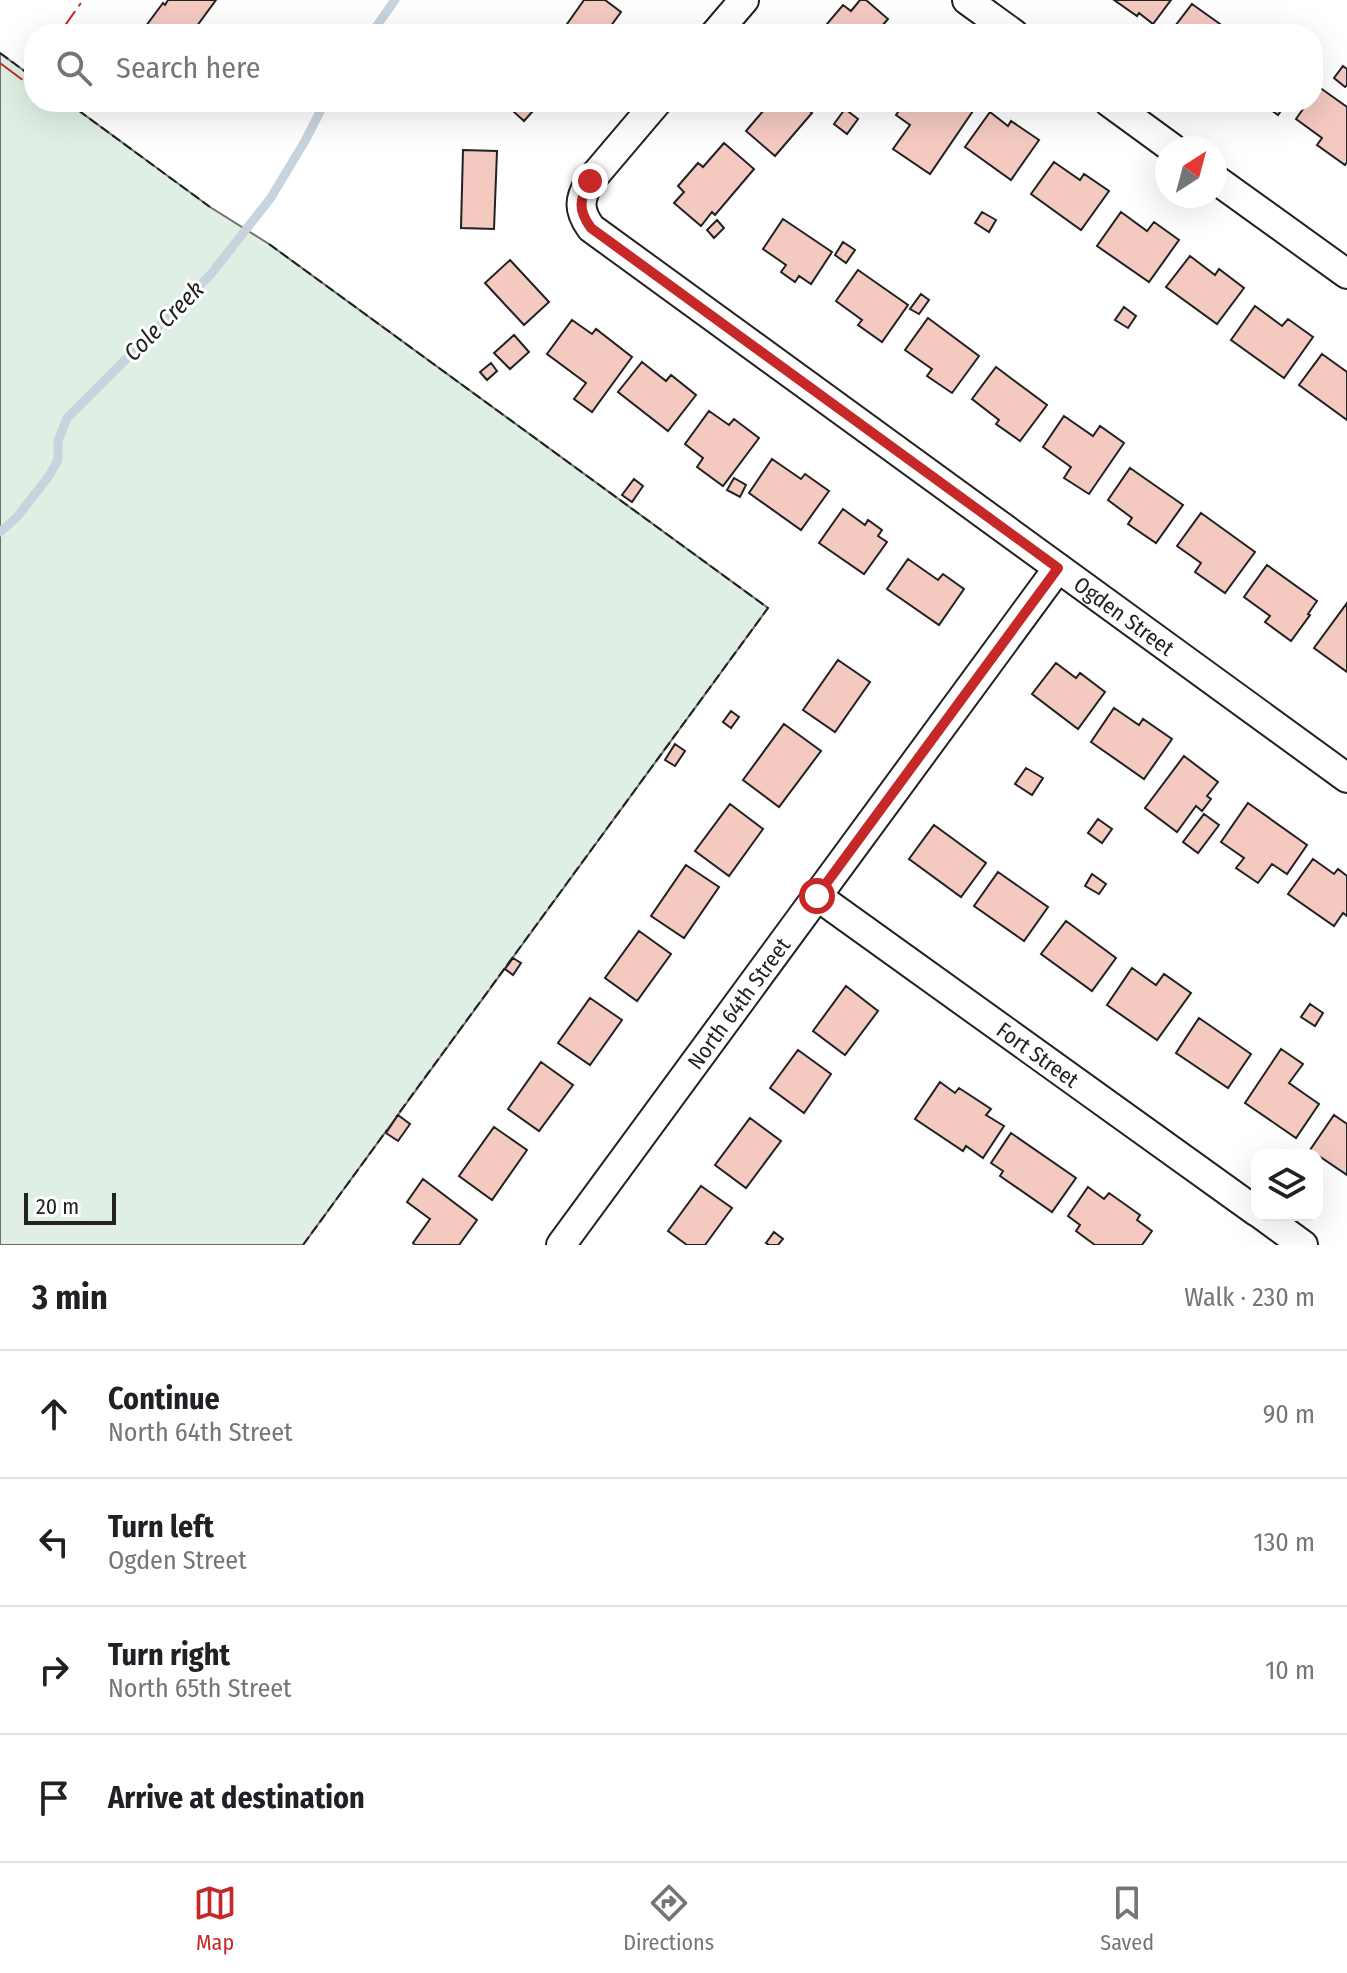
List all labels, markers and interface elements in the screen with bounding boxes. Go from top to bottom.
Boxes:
search box [24,24,1323,112]
icon: search [52,46,96,90]
text: Search here [116,50,261,86]
north arrow [1155,136,1227,208]
route end [572,163,608,199]
water label: Cole Creek [118,275,210,367]
street label: Ogden Street [1069,570,1180,662]
route start [799,878,835,914]
street label: North 64th Street [681,932,796,1074]
street label: Fort Street [992,1016,1085,1094]
map controls [1251,1149,1323,1221]
button: layers [1251,1149,1323,1221]
scale bar [24,1189,116,1225]
text: 20 m [36,1193,79,1220]
text: 3 min [32,1277,108,1318]
text: Walk · 230 m [1184,1282,1315,1313]
text: Continue [108,1381,220,1417]
icon: ahead [32,1392,76,1436]
text: 90 m [1263,1399,1315,1430]
text: North 64th Street [108,1417,293,1448]
text: Turn left [108,1509,214,1545]
icon: left [32,1520,76,1564]
text: 130 m [1253,1527,1315,1558]
text: Ogden Street [108,1545,247,1576]
text: Turn right [108,1637,230,1673]
icon: right [32,1648,76,1692]
text: 10 m [1265,1655,1315,1686]
text: North 65th Street [108,1673,292,1704]
icon: arrive [32,1776,76,1820]
text: Arrive at destination [108,1780,365,1816]
tab: Map [193,1881,237,1956]
tab: Directions [623,1881,714,1956]
tab: Saved [1100,1881,1154,1956]

